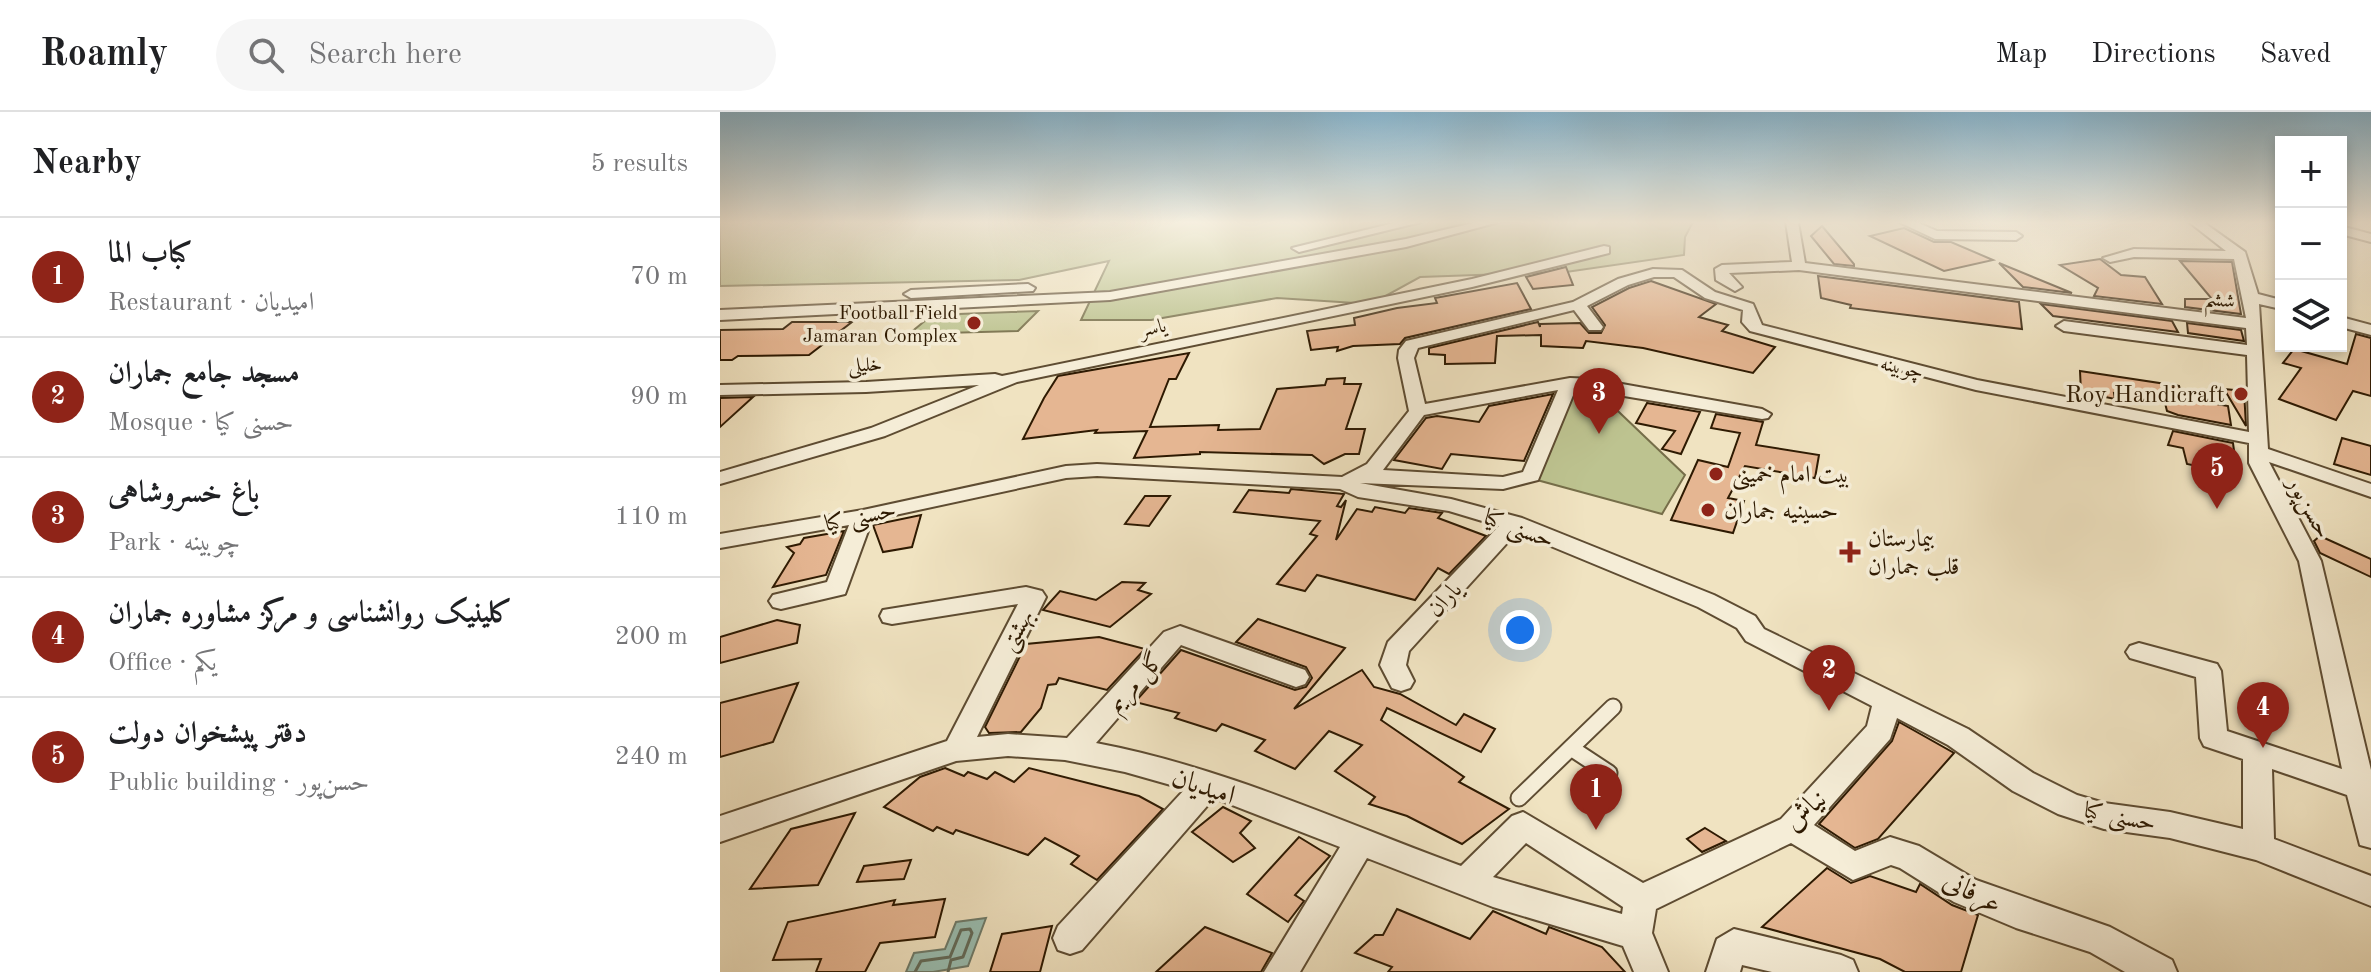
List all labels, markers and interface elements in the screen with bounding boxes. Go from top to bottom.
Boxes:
search box [216,19,776,91]
icon: search [244,33,288,77]
text: Roamly [40,36,168,74]
text: Search here [308,40,462,70]
text: Map [1995,41,2047,69]
text: Directions [2091,41,2216,69]
text: Saved [2260,41,2331,69]
map controls [2275,136,2347,352]
button: + [2275,136,2347,208]
text: Nearby [32,147,142,181]
text: 5 results [590,151,688,177]
button: − [2275,208,2347,280]
text: كباب الما [108,239,192,269]
text: 1 [50,264,66,290]
text: 70 m [630,264,688,290]
button: layers [2275,280,2347,352]
street label: ششم [2203,289,2236,321]
text: Restaurant · امیدیان [108,290,314,316]
place label: Football Field Jamaran Complex [803,304,958,347]
marker: Football Field Jamaran Complex [965,314,983,332]
street label: یاسر [1137,316,1170,344]
street label: چوبینه [1878,354,1925,385]
street label: خلیلی [848,355,883,380]
text: مسجد جامع جماران [108,359,300,389]
pin: 3 [1573,368,1625,434]
text: 2 [50,384,66,410]
text: 90 m [630,384,688,410]
place label: Roy Handicraft [2065,384,2225,408]
marker: Roy Handicraft [2232,385,2250,403]
text: Mosque · حسنی کیا [108,410,293,436]
pin: 5 [2191,443,2243,509]
place label: بیت امام خمینی [1732,464,1850,495]
marker: بیت امام خمینی [1707,465,1725,483]
street label: حسن‌پور [2278,471,2335,544]
text: باغ خسروشاهی [108,479,260,509]
street label: حسنی کیا [822,499,899,540]
place label: حسینیه جماران [1724,500,1838,524]
marker: حسینیه جماران [1699,501,1717,519]
text: 3 [50,504,66,530]
text: 110 m [615,504,688,530]
street label: حسنی کیا [1479,506,1557,556]
place label: بیمارستان قلب جماران [1868,528,1959,582]
text: Park · چوبینه [108,530,240,556]
marker: بیمارستان قلب جماران [1839,541,1861,563]
street label: یاران [1424,577,1469,623]
text: کلینیک روانشناسی و مرکز مشاوره جماران [108,599,513,629]
street label: بهشتی [997,606,1042,657]
your location [1500,610,1540,650]
text: 4 [50,624,66,650]
text: 200 m [615,624,688,650]
street label: گل مریم [1100,645,1174,723]
pin: 2 [1803,645,1855,711]
text: Office · یکم [108,650,217,676]
pin: 4 [2237,682,2289,748]
text: دفتر پیشخوان دولت [108,719,307,749]
text: 5 [50,744,66,770]
text: 240 m [615,744,688,770]
pin: 1 [1570,764,1622,830]
street label: امیدیان [1168,765,1238,812]
text: Public building · حسن‌پور [108,770,369,796]
street label: نیاش [1779,785,1833,837]
street label: حسنی کیا [2081,799,2158,840]
street label: عرفانی [1936,867,2006,923]

